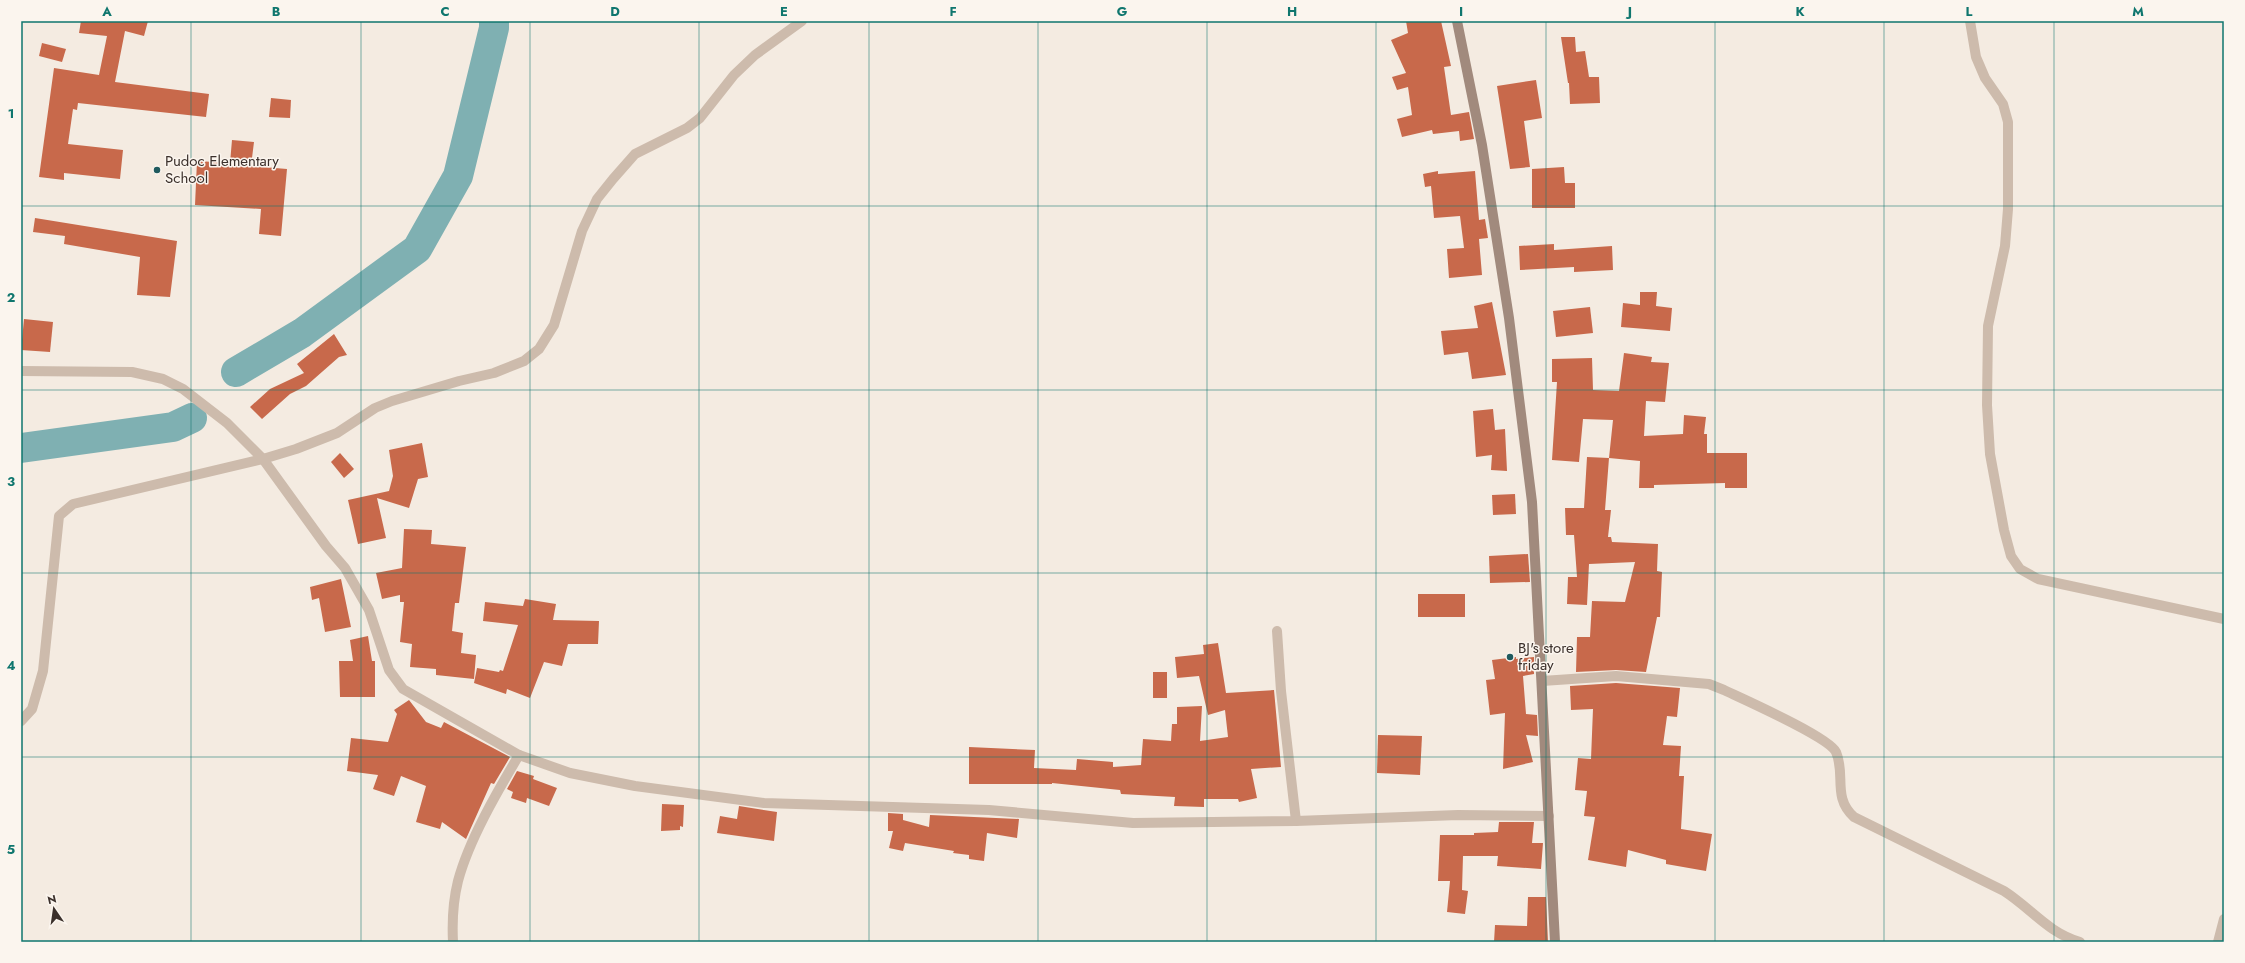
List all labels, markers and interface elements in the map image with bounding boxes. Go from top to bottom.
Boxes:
text: A [101,2,112,21]
text: B [272,2,281,21]
text: C [440,2,450,21]
text: D [610,2,620,21]
text: E [780,2,788,21]
text: F [949,2,957,21]
text: G [1117,2,1128,21]
text: H [1287,2,1297,21]
text: I [1459,2,1463,21]
text: J [1625,2,1632,21]
text: K [1795,2,1805,21]
text: L [1966,2,1973,21]
text: M [2132,2,2144,21]
text: 1 [8,104,14,123]
place label: Pudoc Elementary School [165,150,279,189]
marker: Pudoc Elementary School [152,165,162,175]
text: 2 [7,288,15,307]
text: 3 [7,472,15,491]
place label: BJ's store friday [1518,637,1574,676]
marker: BJ's store friday [1505,652,1515,662]
text: 4 [6,656,16,675]
text: 5 [7,840,15,859]
north arrow [34,889,74,929]
text: N [46,890,58,908]

